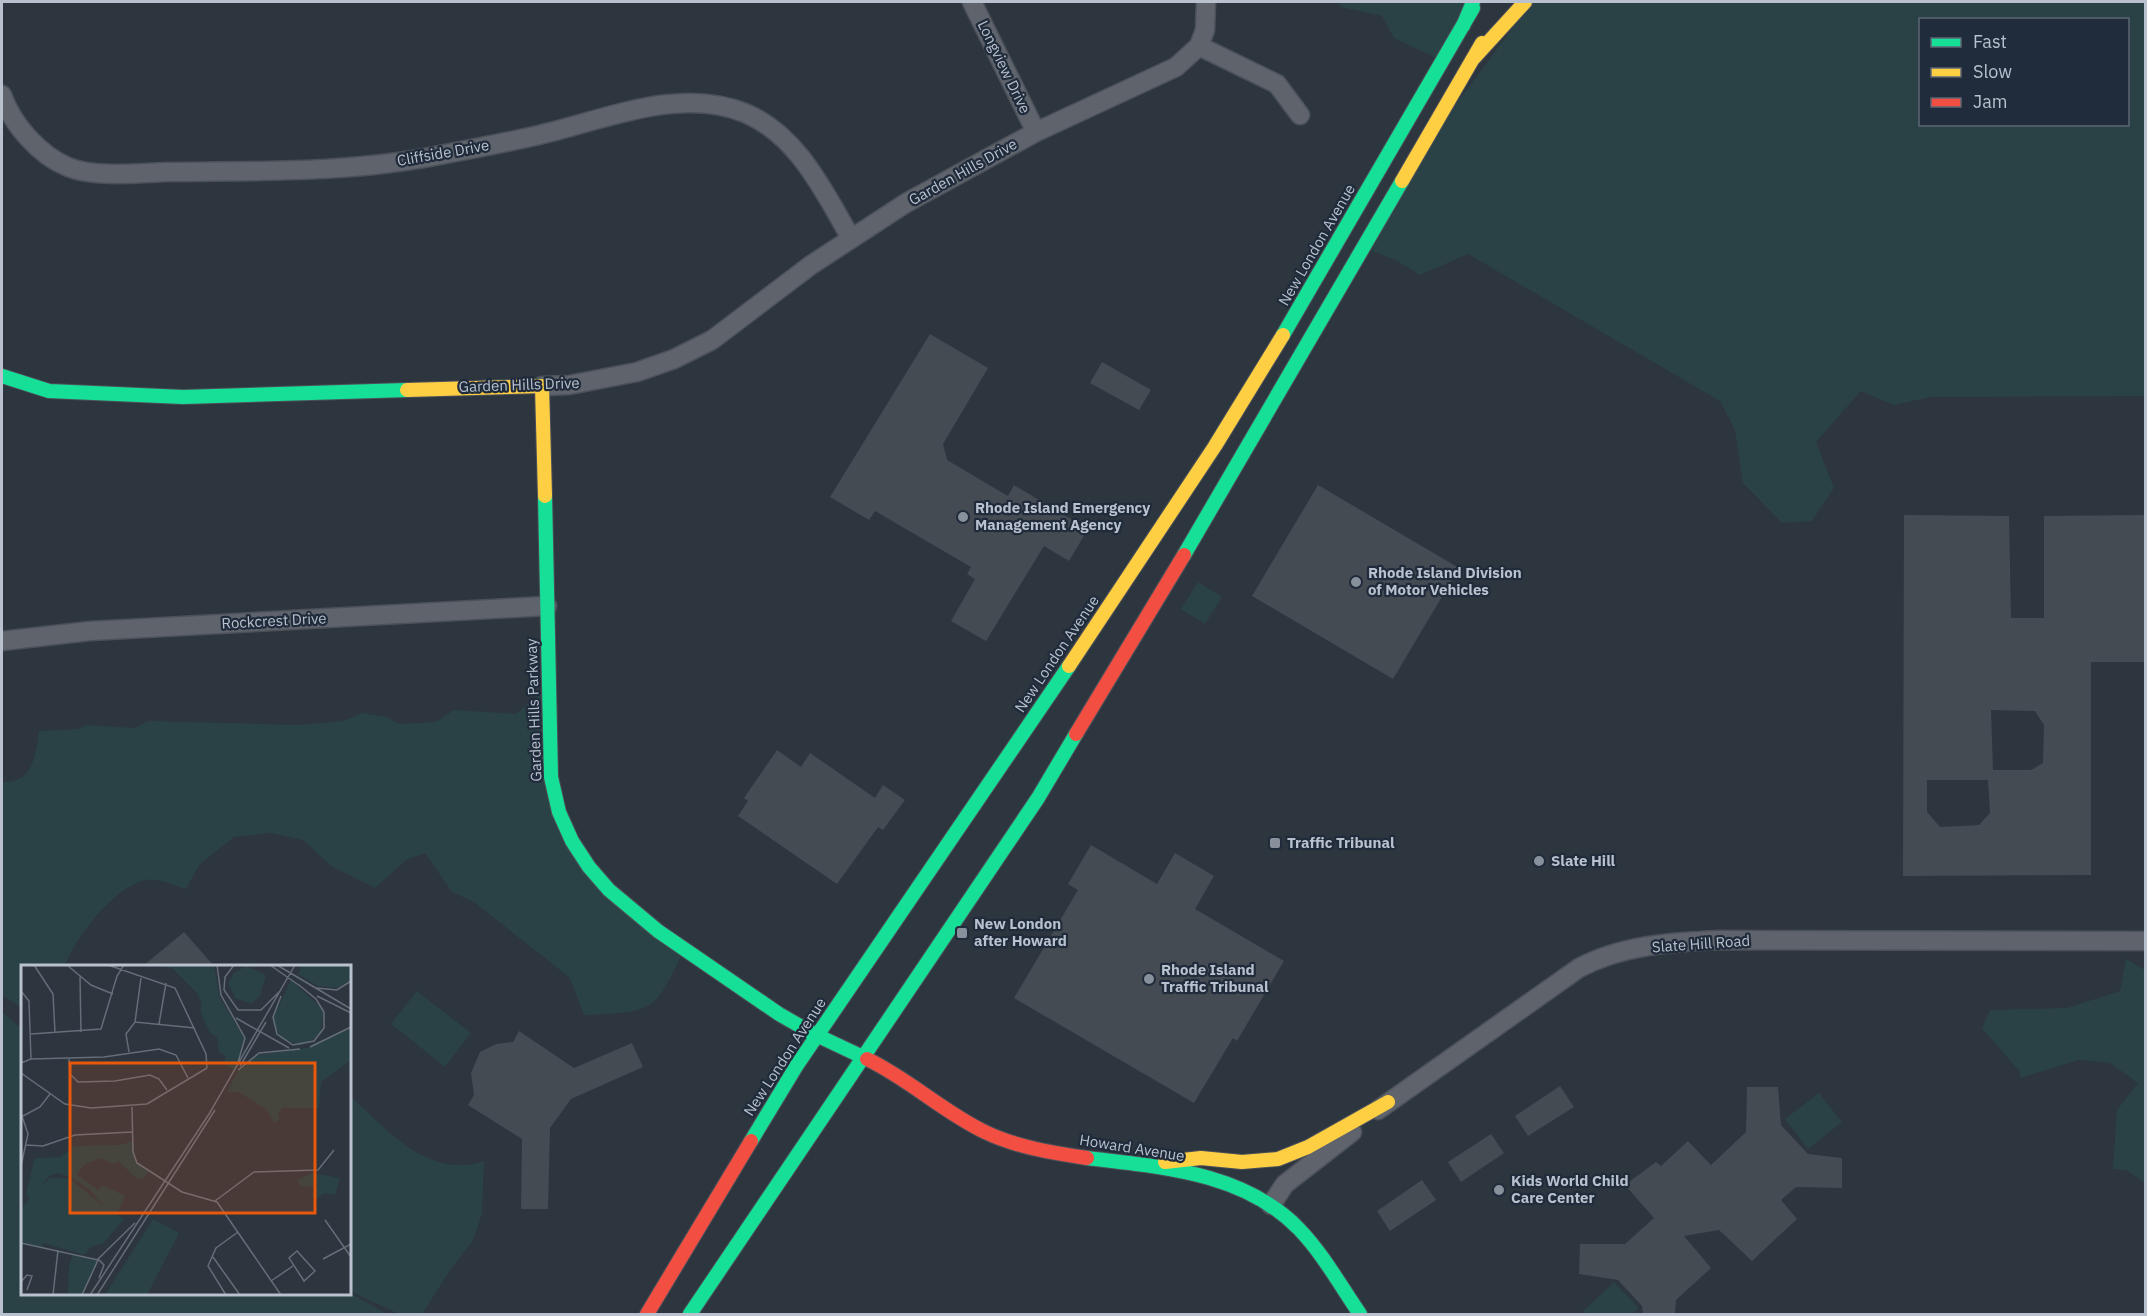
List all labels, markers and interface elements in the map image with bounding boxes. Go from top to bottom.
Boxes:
street label: Longview Drive [974,17,1035,117]
legend [1919,18,2129,126]
text: Fast [1973,30,2007,53]
text: Slow [1973,60,2012,83]
text: Jam [1973,90,2008,113]
street label: Garden Hills Drive [905,134,1020,209]
street label: Cliffside Drive [395,135,490,170]
street label: New London Avenue [1274,181,1359,309]
street label: Garden Hills Drive [458,373,580,396]
place label: Rhode Island Emergency Management Agency [975,498,1150,534]
marker: Rhode Island Emergency Management Agency [956,510,970,524]
place label: Rhode Island Division of Motor Vehicles [1368,563,1522,599]
marker: Rhode Island Division of Motor Vehicles [1349,575,1363,589]
street label: New London Avenue [1010,591,1103,716]
street label: Rockcrest Drive [221,608,327,633]
street label: Garden Hills Parkway [521,638,545,782]
place label: Traffic Tribunal [1287,833,1395,852]
marker: Traffic Tribunal [1268,836,1282,850]
place label: Slate Hill [1551,851,1616,870]
marker: Slate Hill [1532,854,1546,868]
place label: New London after Howard [974,914,1067,950]
marker: New London after Howard [955,926,969,940]
street label: Slate Hill Road [1651,931,1751,956]
place label: Rhode Island Traffic Tribunal [1161,960,1269,996]
inset map [21,965,351,1295]
marker: Rhode Island Traffic Tribunal [1142,972,1156,986]
street label: New London Avenue [739,994,830,1120]
street label: Howard Avenue [1078,1130,1186,1165]
place label: Kids World Child Care Center [1511,1171,1629,1207]
marker: Kids World Child Care Center [1492,1183,1506,1197]

